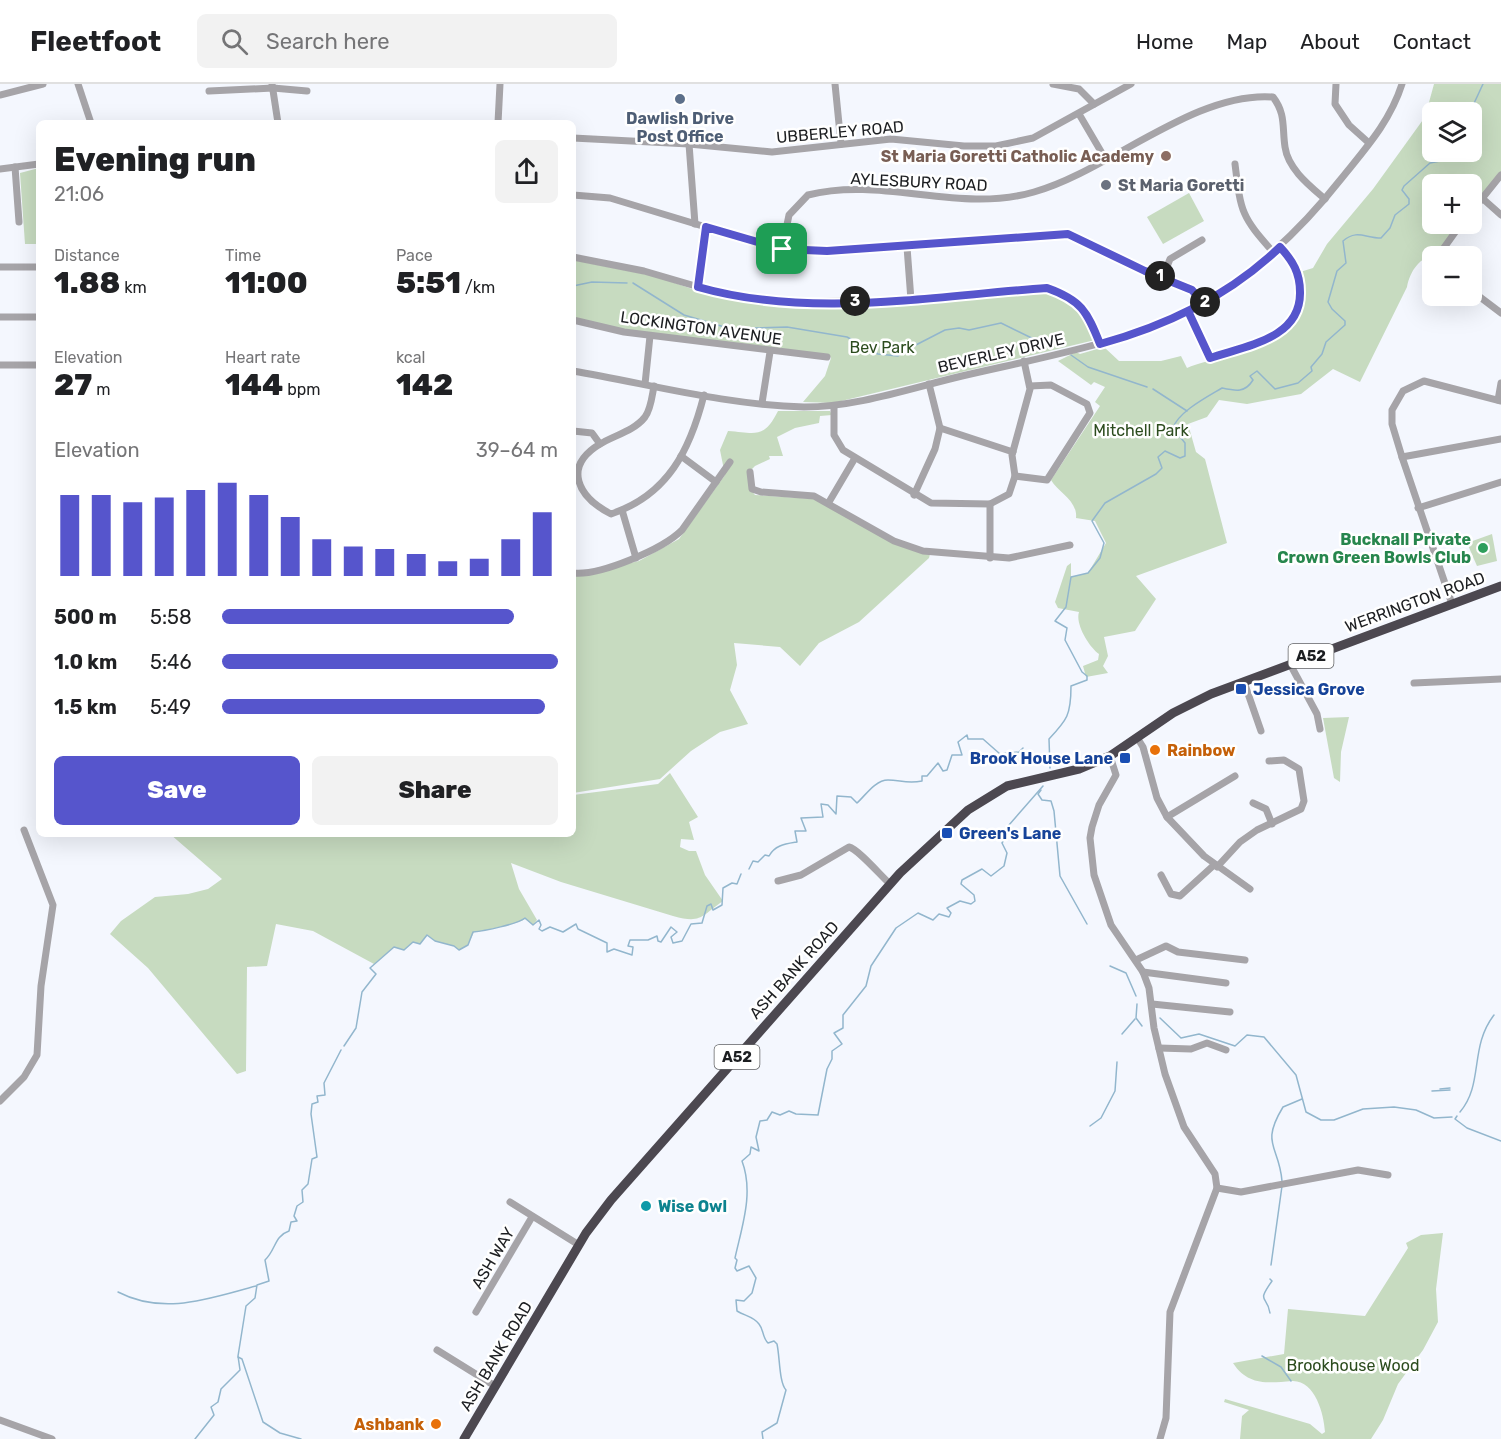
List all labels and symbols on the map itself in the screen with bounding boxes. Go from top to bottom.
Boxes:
marker: Dawlish Drive Post Office [673,92,687,106]
place label: Dawlish Drive Post Office [626,109,734,146]
street label: UBBERLEY ROAD [775,117,905,147]
place label: St Maria Goretti Catholic Academy [881,147,1154,166]
marker: St Maria Goretti Catholic Academy [1159,149,1173,163]
street label: AYLESBURY ROAD [850,169,988,195]
place label: St Maria Goretti [1118,176,1244,195]
marker: St Maria Goretti [1099,178,1113,192]
pin [756,223,807,274]
pin: 1 [1145,261,1175,291]
pin: 3 [840,286,870,316]
pin: 2 [1190,287,1220,317]
street label: LOCKINGTON AVENUE [619,307,783,349]
street label: BEVERLEY DRIVE [936,329,1066,377]
park label: Bev Park [849,338,915,357]
park label: Mitchell Park [1093,421,1189,440]
place label: Bucknall Private Crown Green Bowls Club [1277,530,1471,567]
marker: Bucknall Private Crown Green Bowls Club [1476,541,1490,555]
street label: WERRINGTON ROAD [1342,568,1488,636]
road number: A52 [1288,644,1334,668]
place label: Jessica Grove [1253,680,1365,699]
marker: Jessica Grove [1234,682,1248,696]
place label: Rainbow [1167,741,1236,760]
marker: Rainbow [1148,743,1162,757]
place label: Brook House Lane [970,749,1113,768]
marker: Brook House Lane [1118,751,1132,765]
place label: Green's Lane [959,824,1061,843]
marker: Green's Lane [940,826,954,840]
street label: ASH BANK ROAD [745,917,843,1023]
road number: A52 [714,1045,760,1069]
place label: Wise Owl [658,1197,727,1216]
marker: Wise Owl [639,1199,653,1213]
street label: ASH WAY [467,1224,519,1292]
street label: ASH BANK ROAD [456,1298,536,1414]
park label: Brookhouse Wood [1287,1356,1419,1375]
place label: Ashbank [354,1415,425,1434]
marker: Ashbank [429,1417,443,1431]

